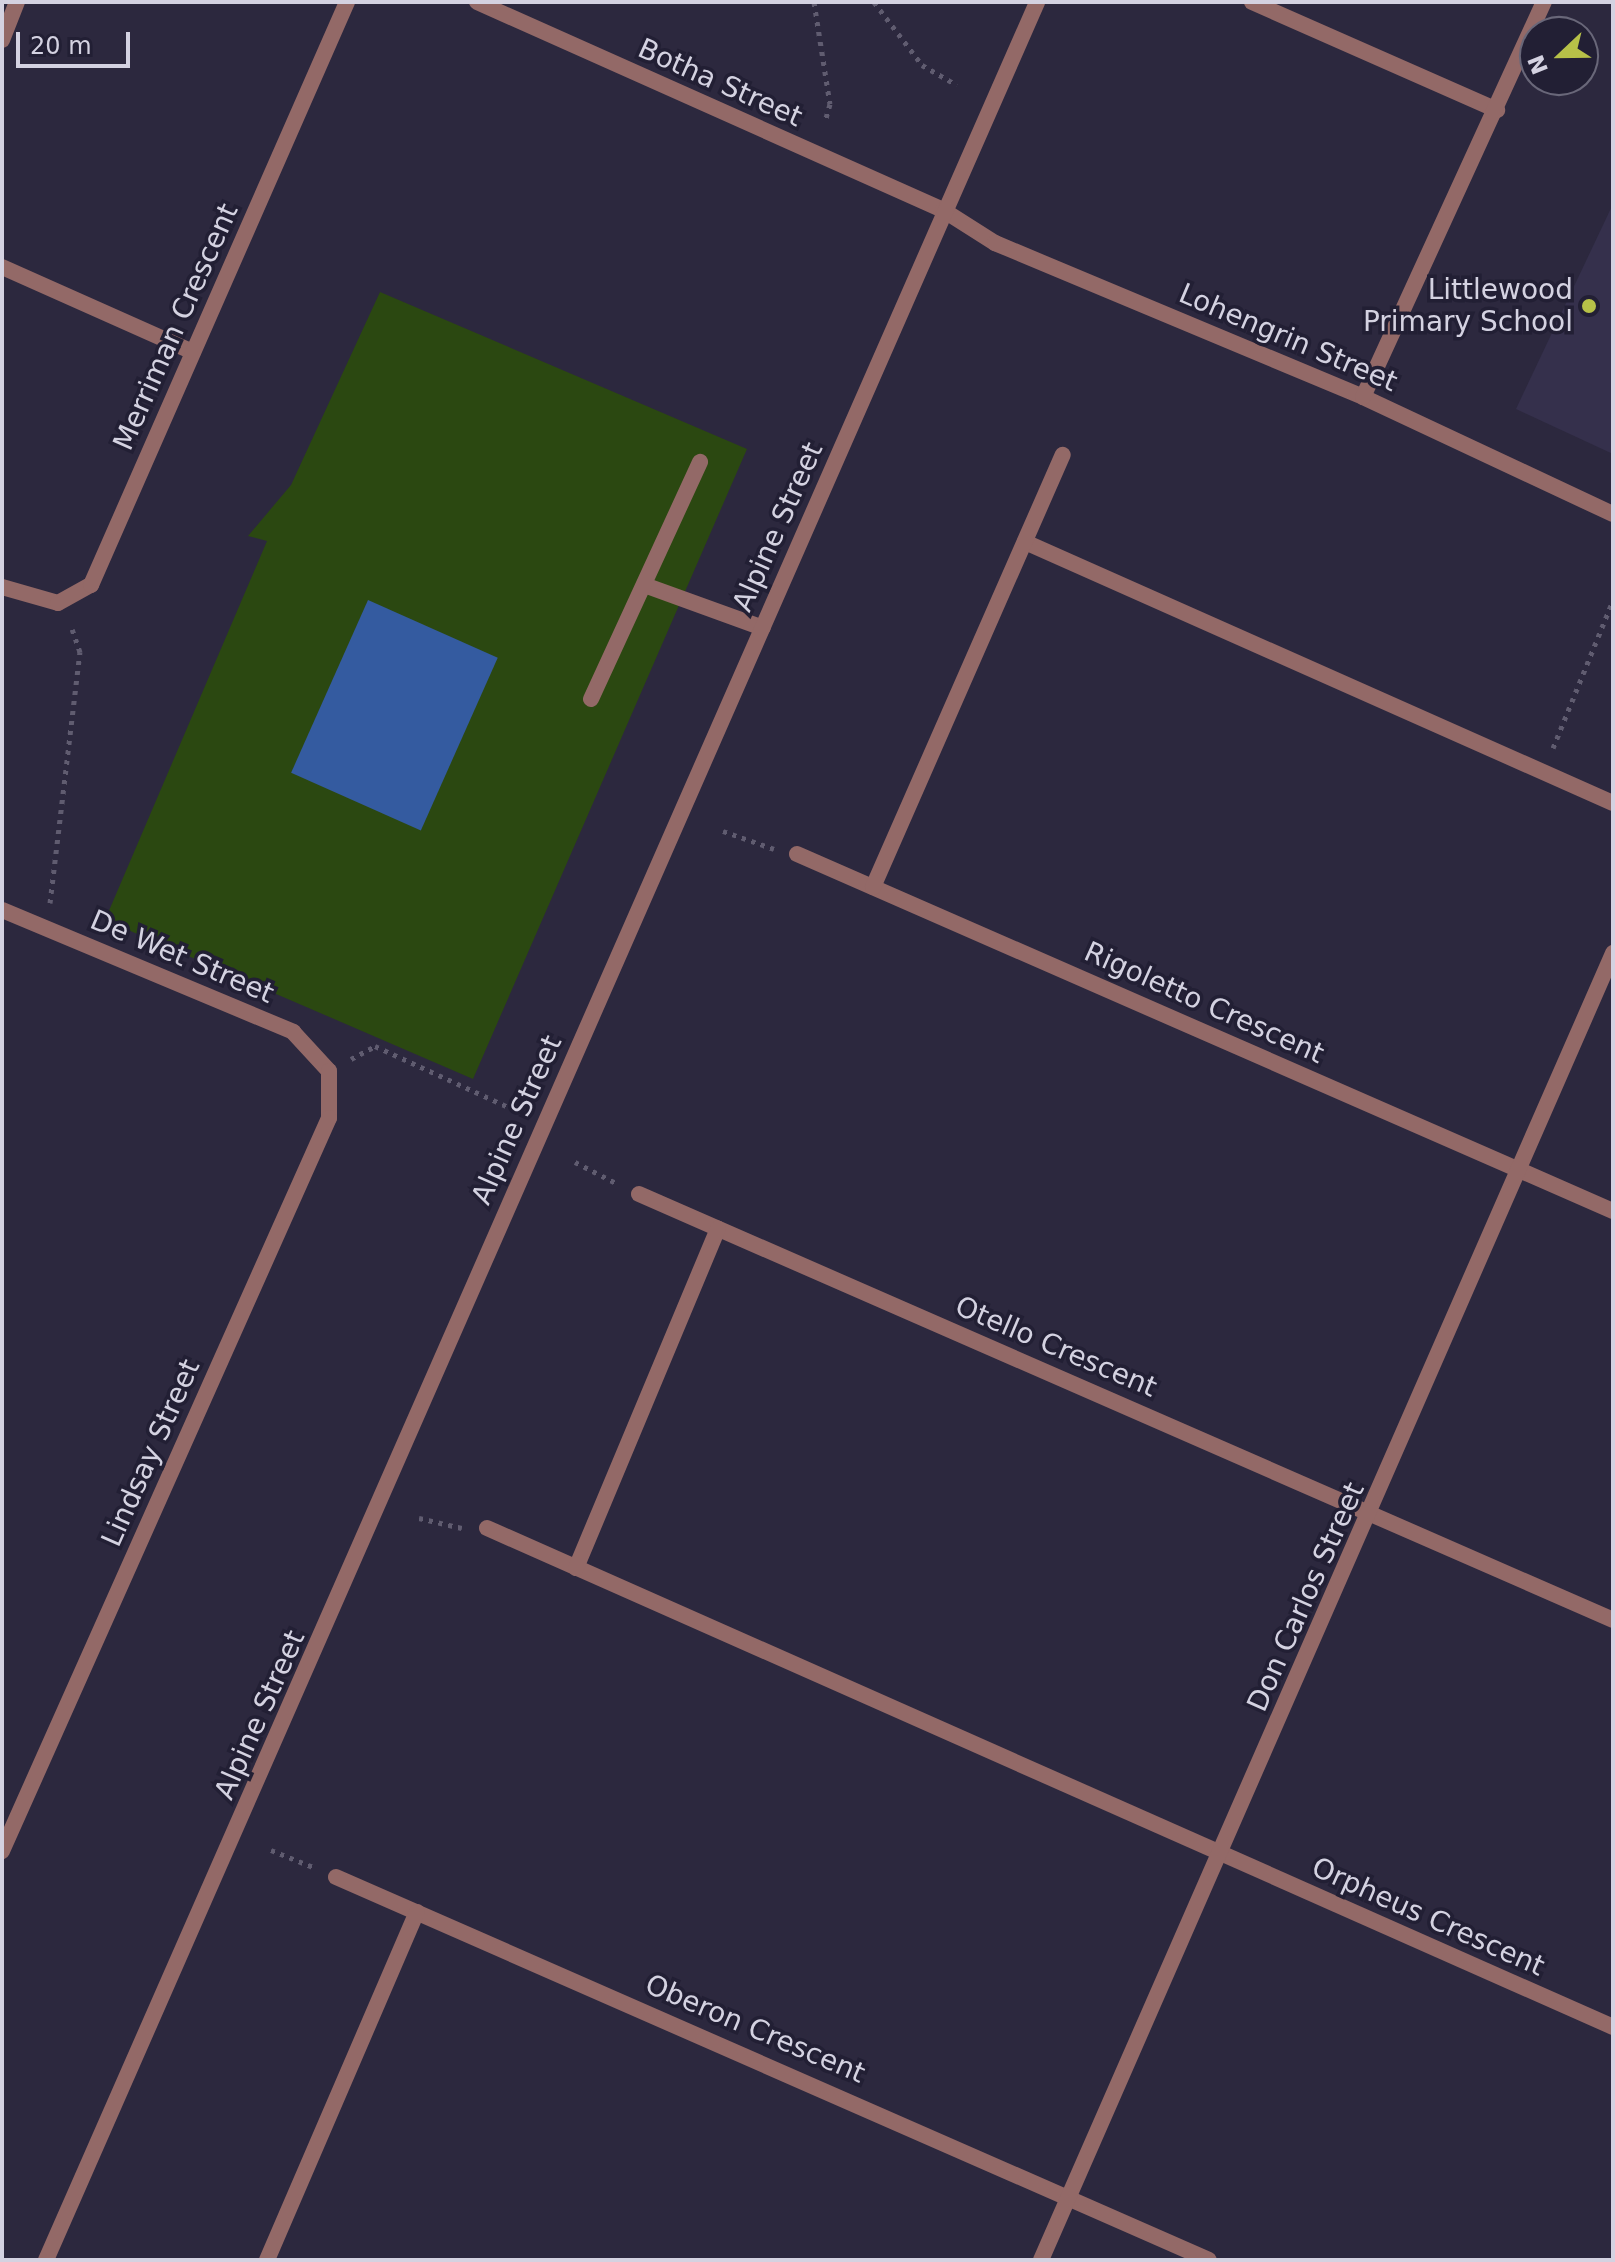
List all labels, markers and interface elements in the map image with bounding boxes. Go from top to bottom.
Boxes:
scale bar [20,16,134,66]
north arrow [1519,16,1599,96]
text: 20 m [30,32,92,60]
street label: Botha Street [633,32,807,134]
text: N [1523,51,1553,78]
street label: Merriman Crescent [106,198,246,456]
place label: Littlewood Primary School [1363,273,1573,339]
street label: Lohengrin Street [1174,277,1402,399]
marker: Littlewood Primary School [1580,297,1598,315]
street label: Alpine Street [726,437,830,617]
street label: De Wet Street [85,903,279,1011]
street label: Rigoletto Crescent [1079,935,1329,1071]
street label: Alpine Street [465,1030,569,1210]
street label: Otello Crescent [950,1289,1162,1405]
street label: Lindsay Street [95,1354,207,1552]
street label: Don Carlos Street [1240,1477,1372,1717]
street label: Alpine Street [208,1625,312,1805]
street label: Orpheus Crescent [1306,1851,1550,1983]
street label: Oberon Crescent [640,1968,870,2090]

